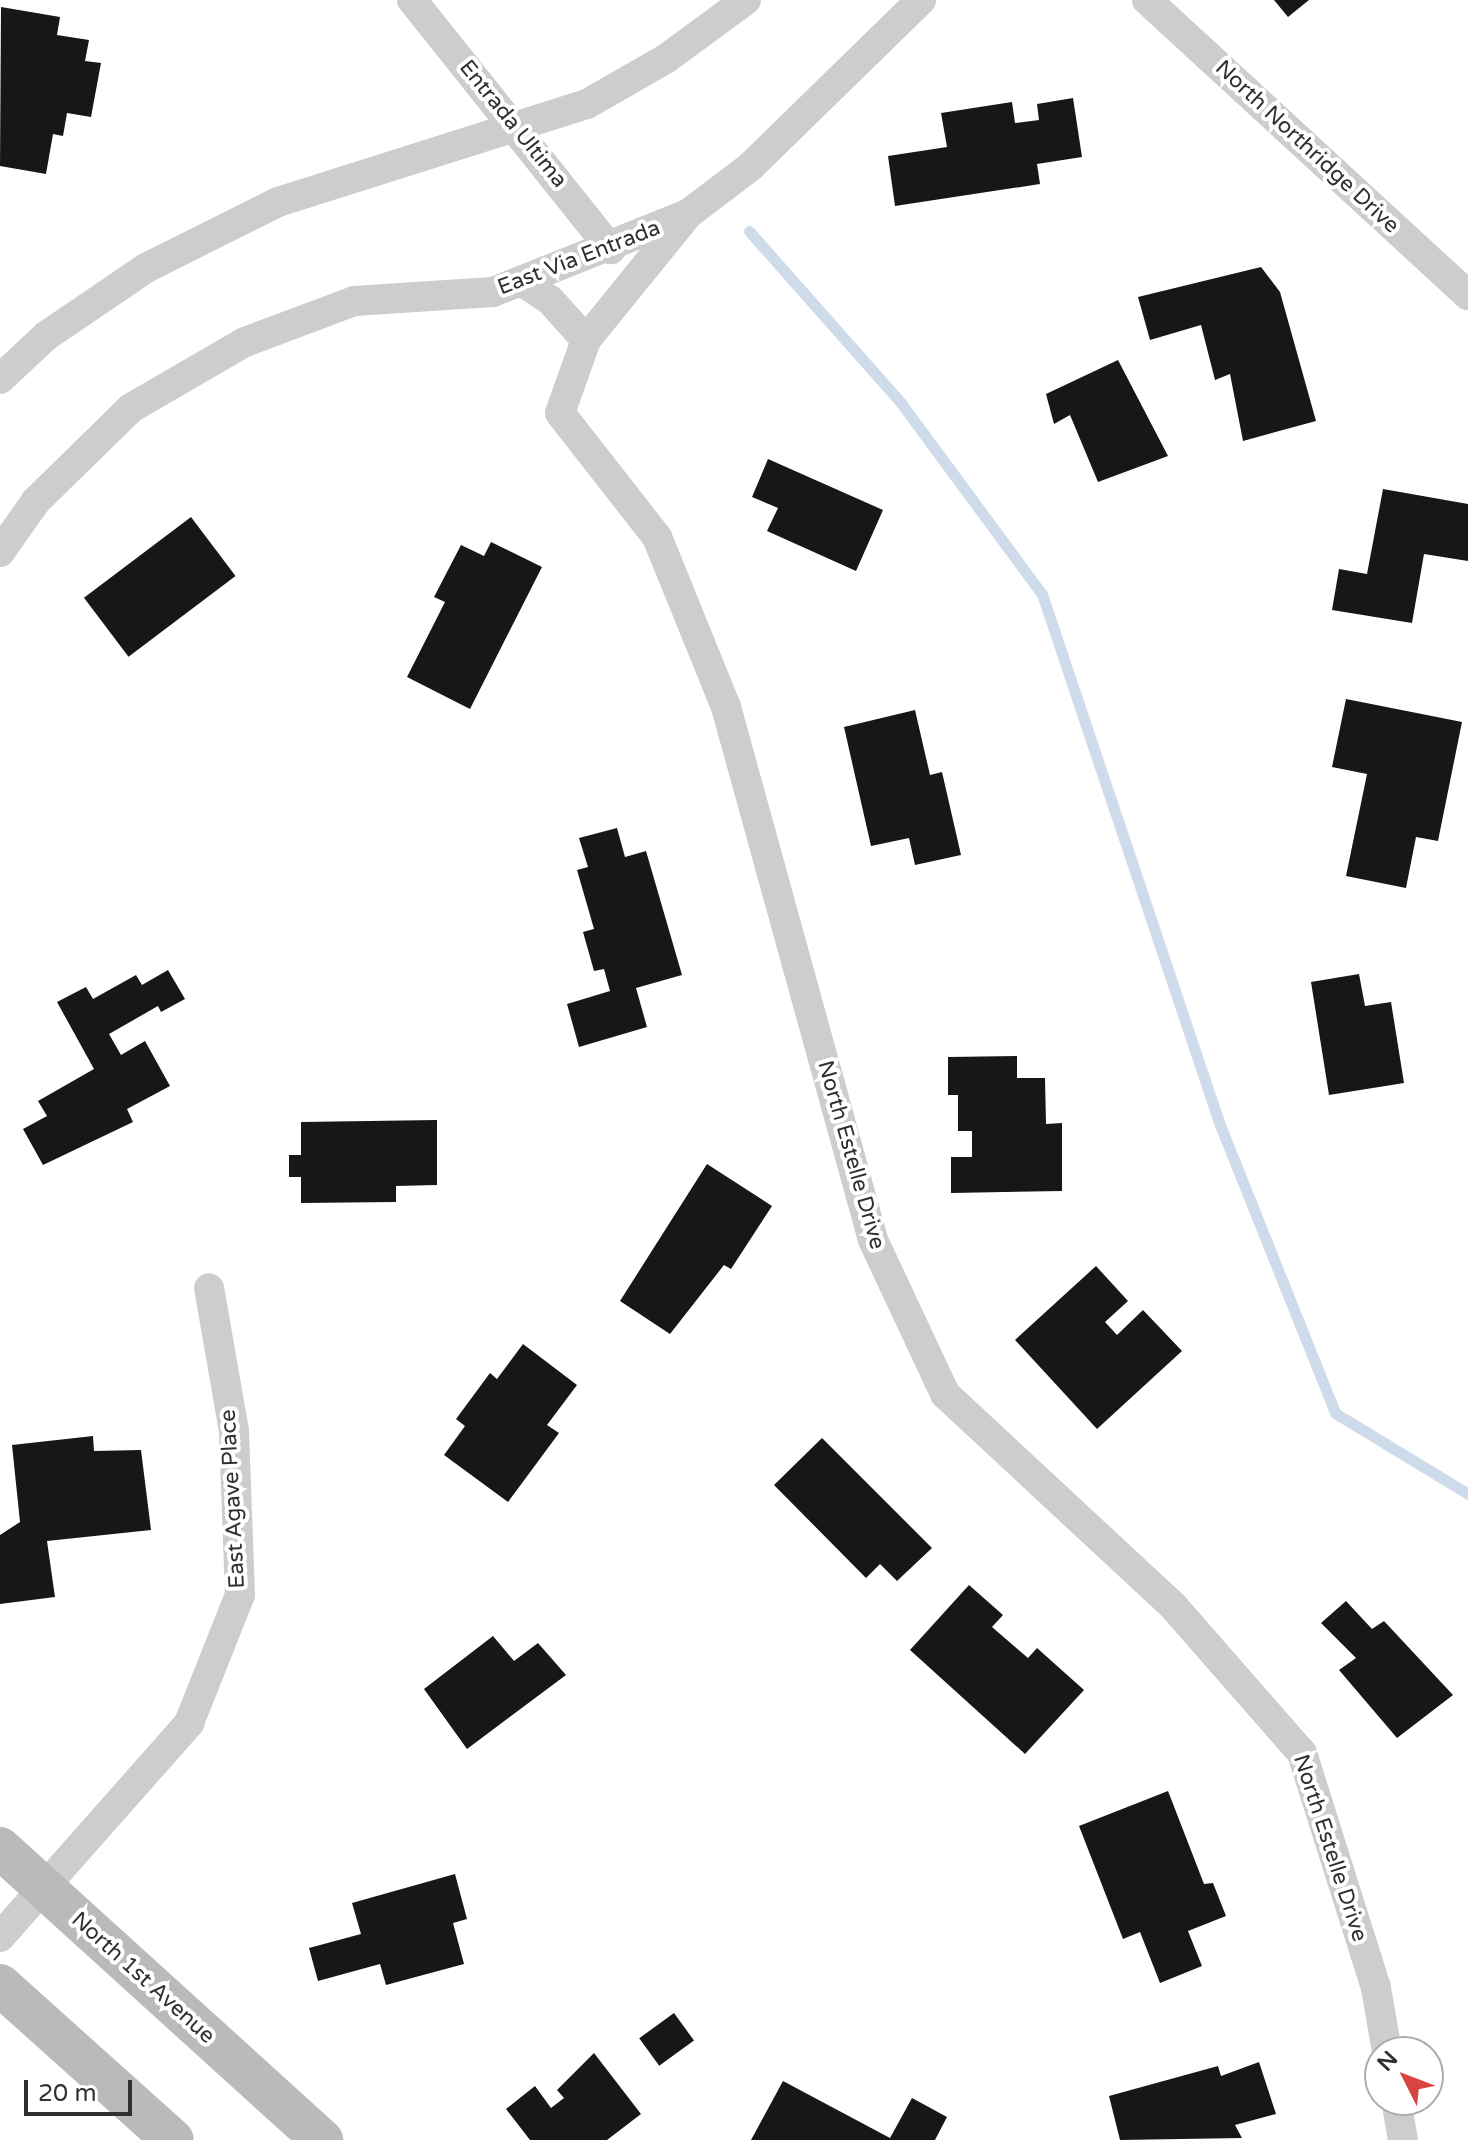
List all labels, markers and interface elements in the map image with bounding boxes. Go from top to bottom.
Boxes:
street label: Entrada Ultima [454,55,572,193]
street label: North Northridge Drive [1210,55,1404,239]
street label: East Via Entrada [494,215,664,301]
street label: North Estelle Drive [811,1058,891,1252]
street label: East Agave Place [215,1409,251,1589]
street label: North Estelle Drive [1287,1751,1373,1945]
street label: North 1st Avenue [66,1907,220,2049]
north arrow [1364,2036,1444,2116]
text: N [1372,2046,1403,2077]
scale bar [28,2064,136,2114]
text: 20 m [38,2079,96,2108]

